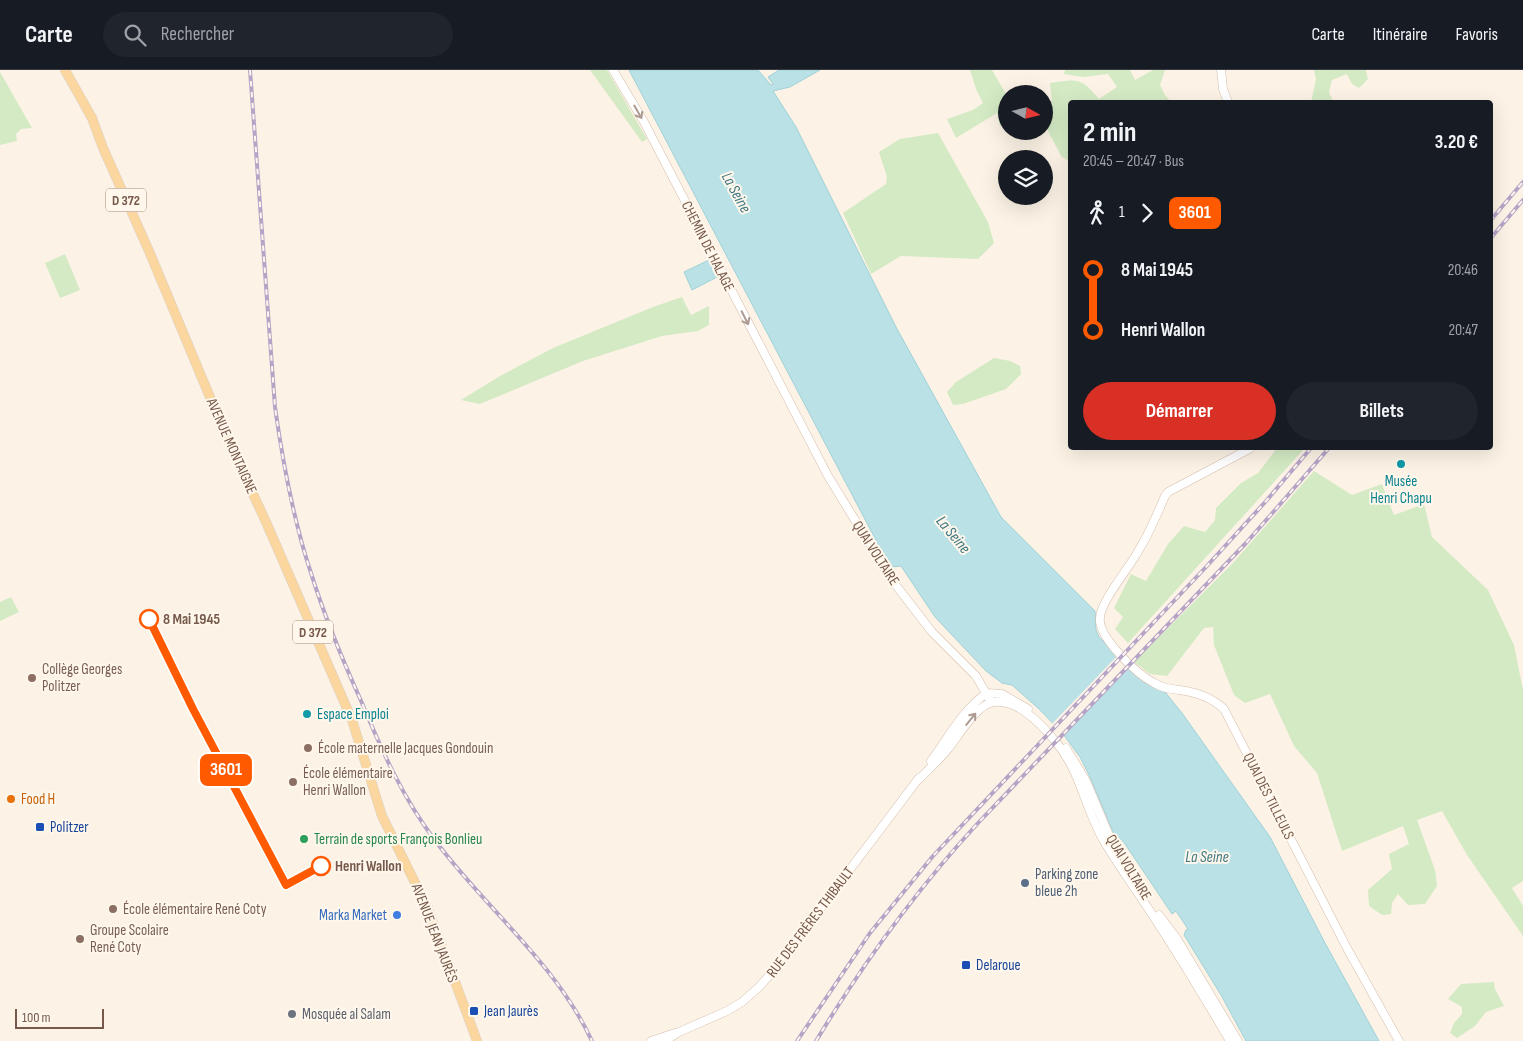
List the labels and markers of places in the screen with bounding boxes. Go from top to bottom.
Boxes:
marker: Musée Henri Chapu [1395,458,1407,470]
place label: Musée Henri Chapu [1370,472,1432,508]
marker: 8 Mai 1945 [139,609,159,629]
place label: 8 Mai 1945 [163,610,220,629]
place label: Collège Georges Politzer [42,660,122,696]
marker: Collège Georges Politzer [26,672,38,684]
place label: Espace Emploi [317,705,389,724]
marker: Espace Emploi [301,708,313,720]
place label: École maternelle Jacques Gondouin [318,739,493,758]
marker: École maternelle Jacques Gondouin [302,742,314,754]
place label: École élémentaire Henri Wallon [303,764,393,800]
marker: École élémentaire Henri Wallon [287,776,299,788]
place label: Food H [21,790,55,809]
marker: Food H [5,793,17,805]
place label: Politzer [50,818,89,837]
marker: Politzer [34,821,46,833]
place label: Terrain de sports François Bonlieu [314,830,482,849]
marker: Terrain de sports François Bonlieu [298,833,310,845]
marker: Henri Wallon [311,856,331,876]
place label: Henri Wallon [335,857,402,876]
place label: Parking zone bleue 2h [1035,865,1098,901]
marker: Parking zone bleue 2h [1019,877,1031,889]
place label: École élémentaire René Coty [123,900,267,919]
marker: École élémentaire René Coty [107,903,119,915]
place label: Marka Market [319,906,387,925]
marker: Marka Market [391,909,403,921]
place label: Groupe Scolaire René Coty [90,921,169,957]
marker: Groupe Scolaire René Coty [74,933,86,945]
place label: Delaroue [976,956,1021,975]
marker: Delaroue [960,959,972,971]
place label: Jean Jaurès [483,1002,538,1021]
place label: Mosquée al Salam [302,1005,391,1024]
marker: Jean Jaurès [468,1005,480,1017]
marker: Mosquée al Salam [286,1008,298,1020]

